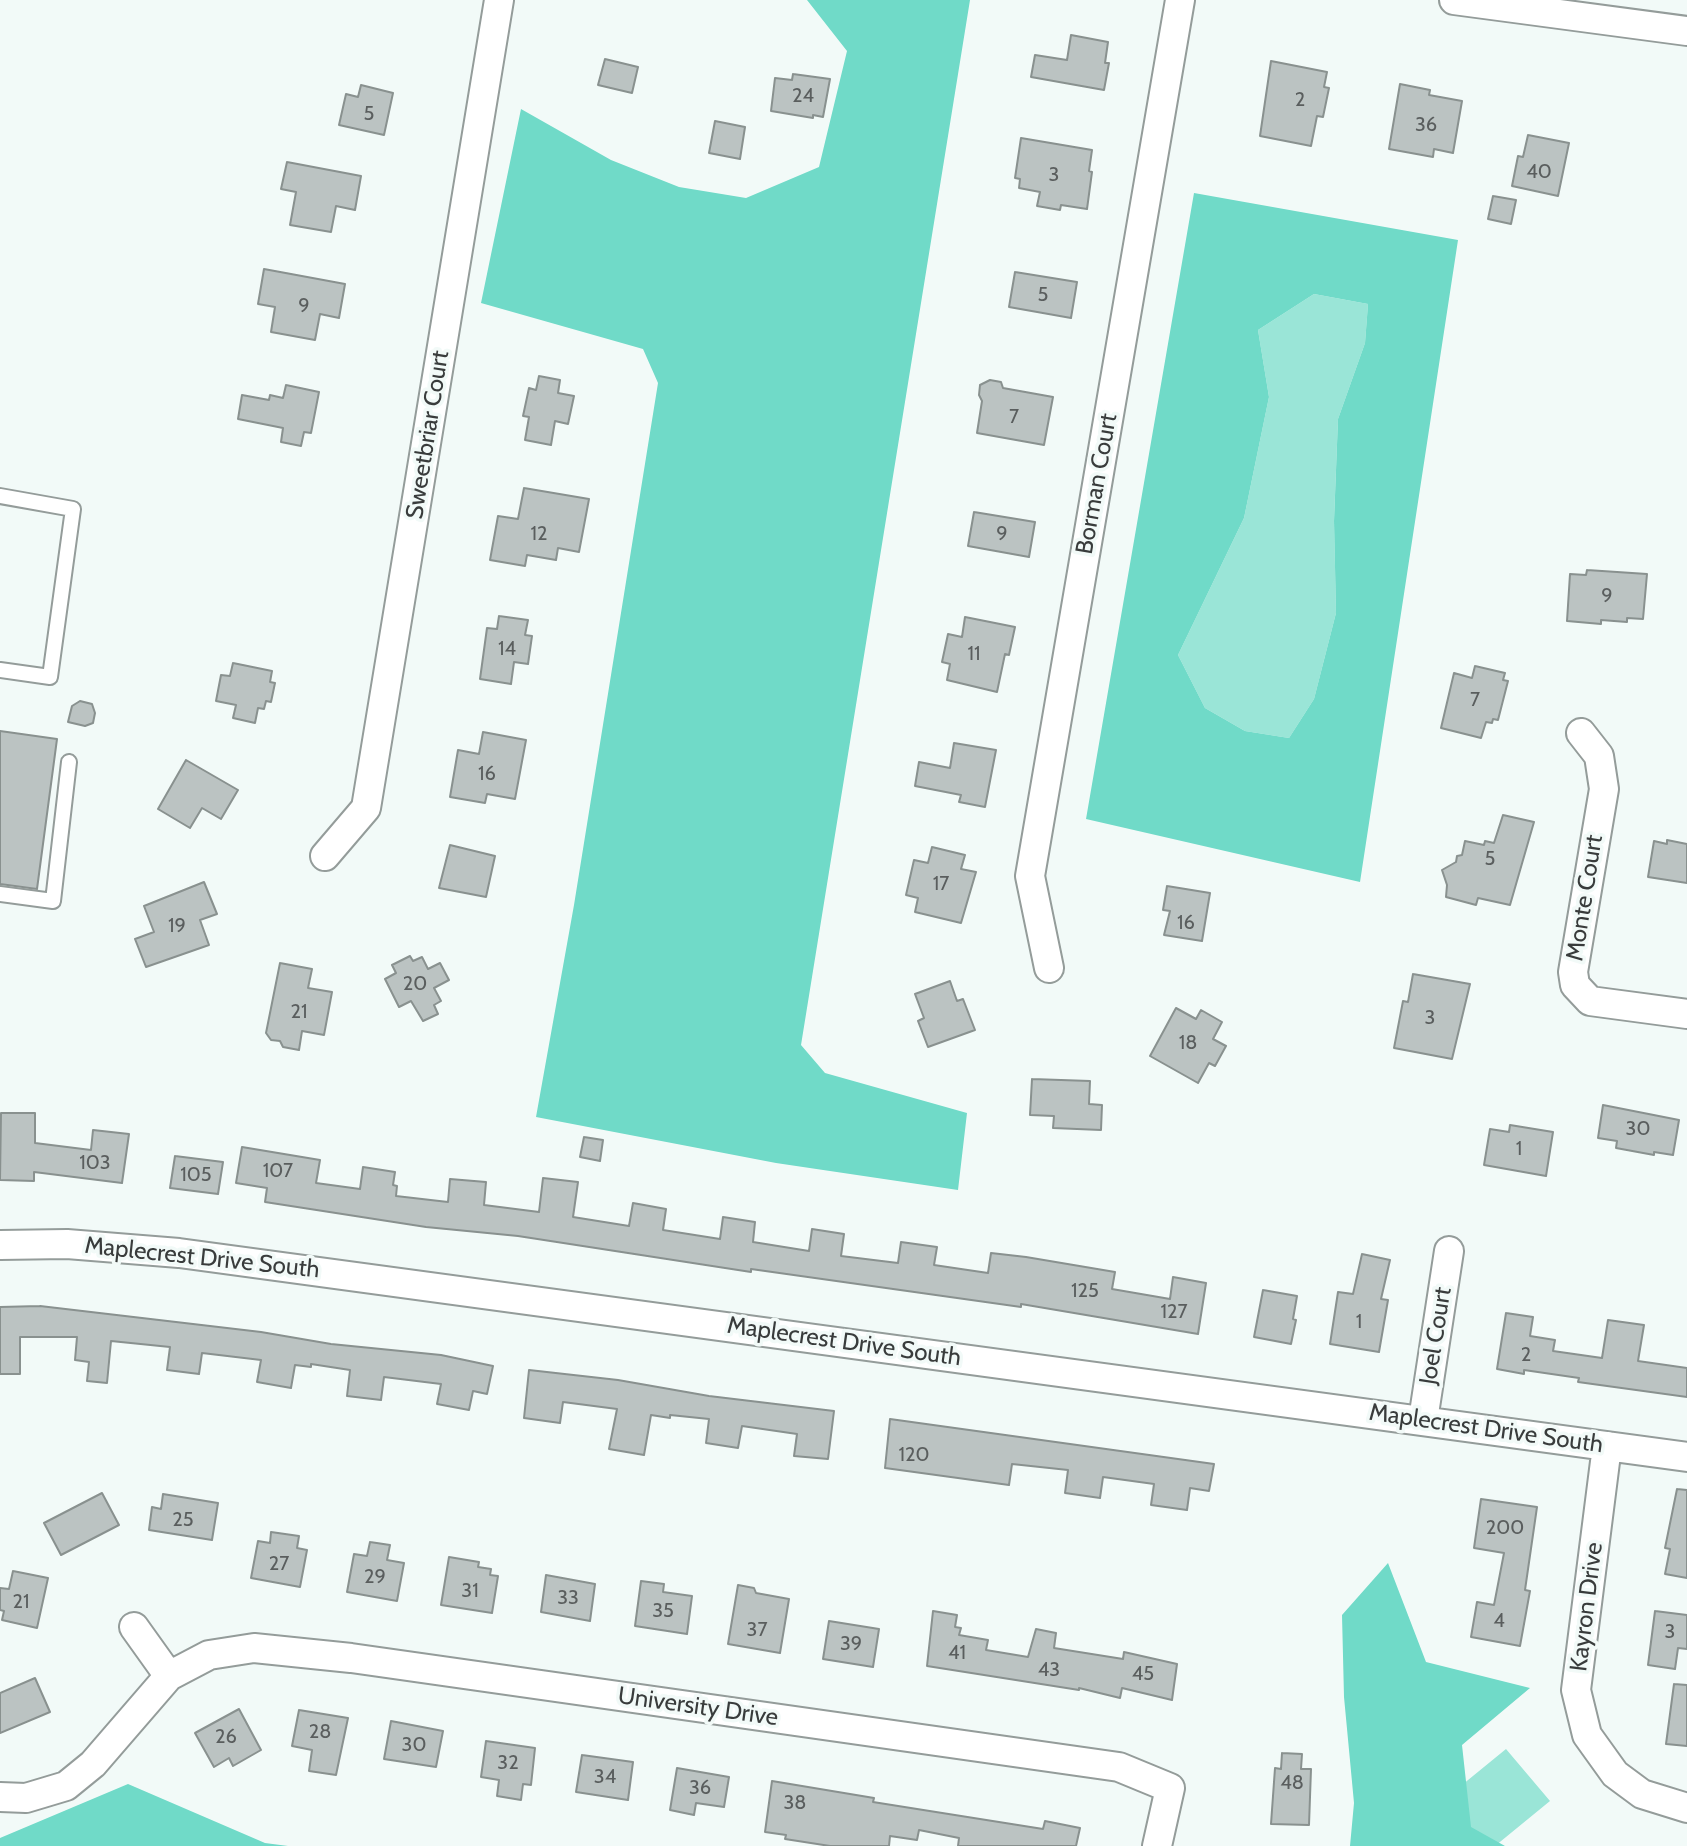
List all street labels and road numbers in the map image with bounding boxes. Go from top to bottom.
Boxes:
street label: Sweetbriar Court [400,349,456,521]
street label: Borman Court [1070,411,1124,557]
street label: Monte Court [1561,833,1609,963]
street label: Maplecrest Drive South [83,1231,321,1285]
street label: Joel Court [1414,1285,1458,1387]
street label: Maplecrest Drive South [725,1311,963,1373]
street label: Maplecrest Drive South [1367,1398,1605,1460]
street label: Kayron Drive [1565,1541,1609,1673]
street label: University Drive [616,1682,780,1732]

